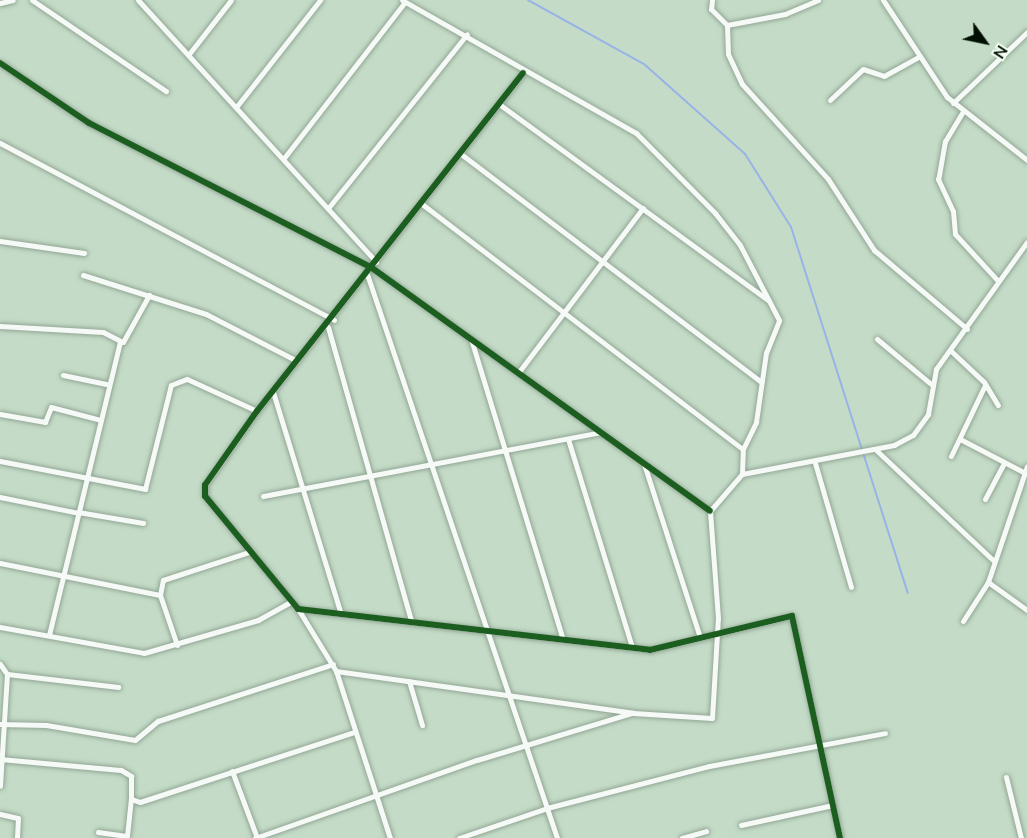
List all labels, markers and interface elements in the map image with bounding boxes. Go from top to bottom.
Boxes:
north arrow [955,12,1015,72]
text: N [988,41,1013,63]

